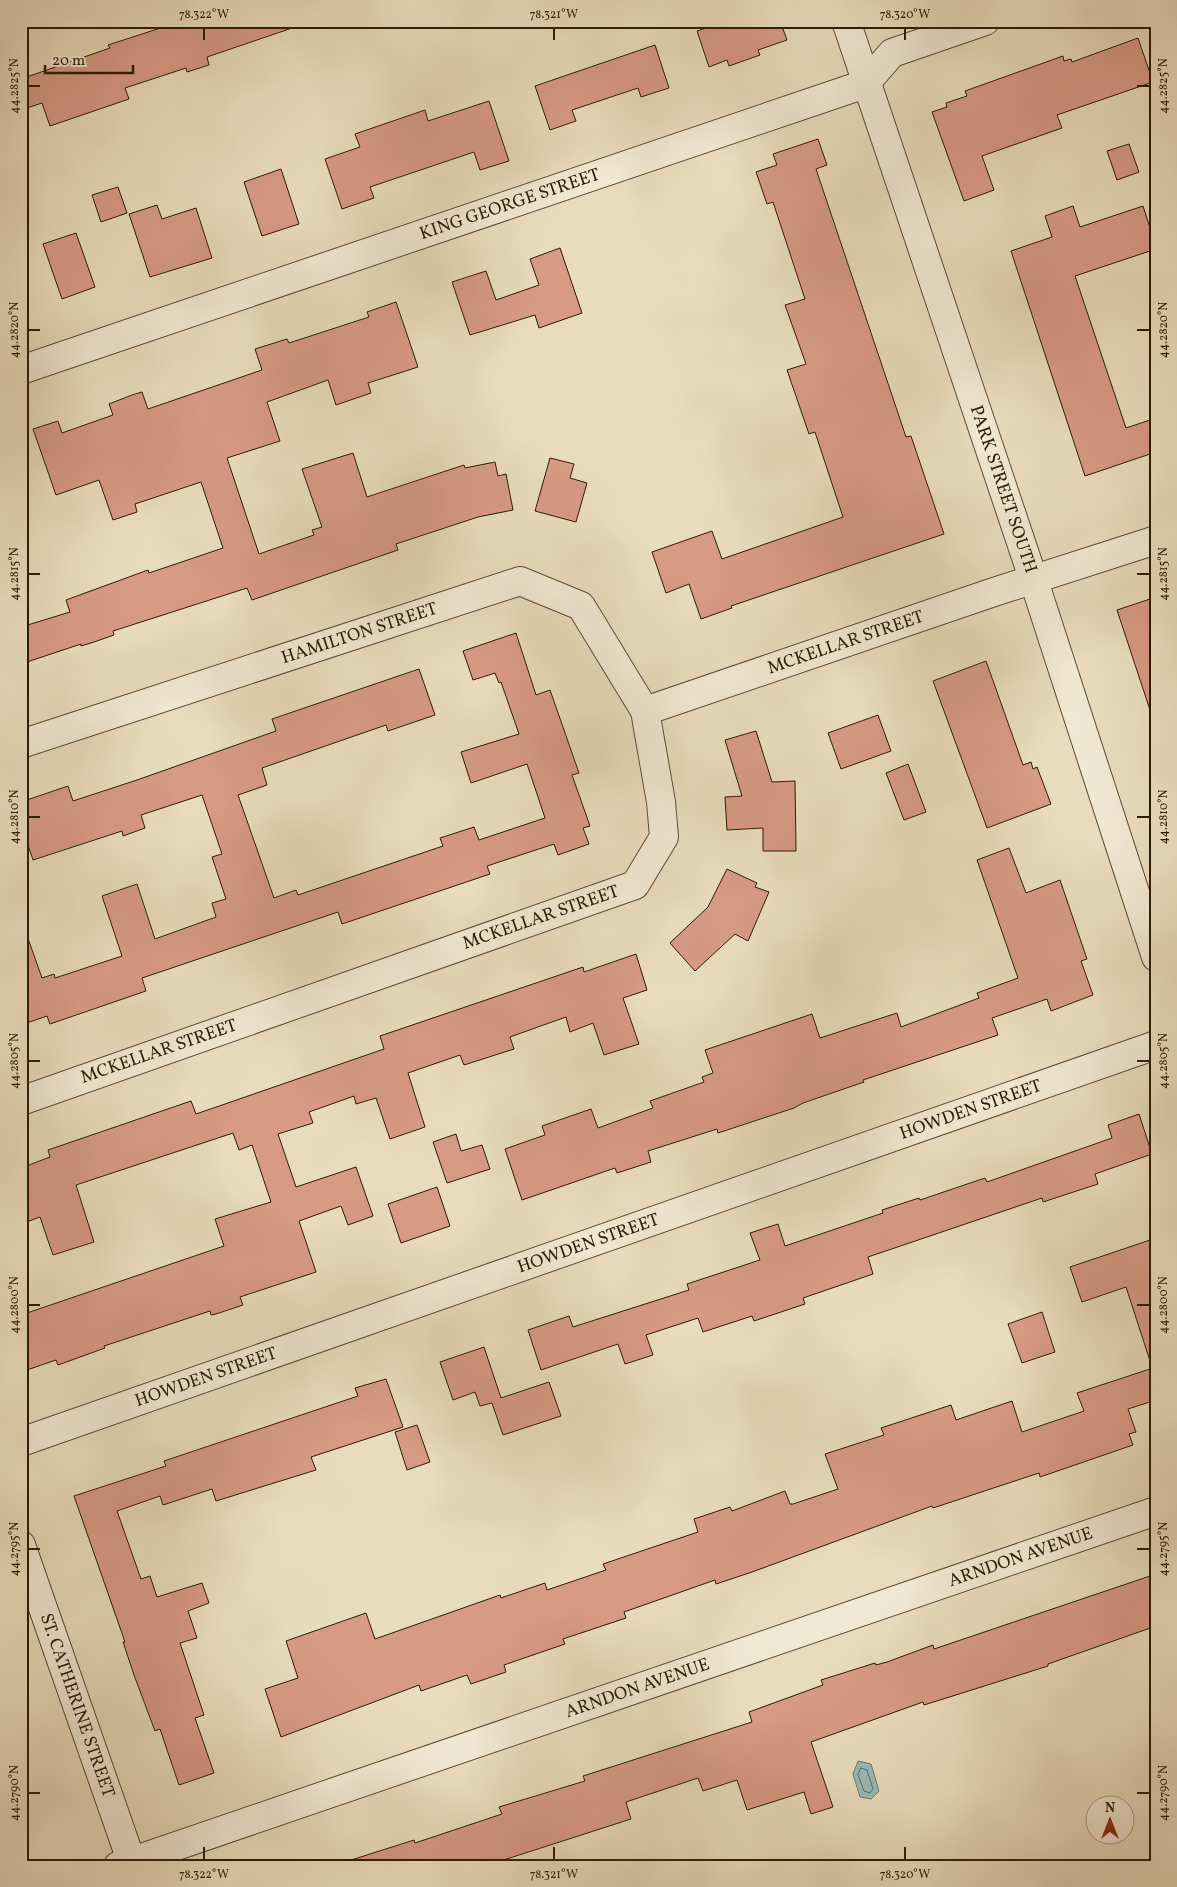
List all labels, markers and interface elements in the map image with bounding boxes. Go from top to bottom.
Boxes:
text: 78.322°W [179,7,229,23]
text: 78.321°W [530,7,578,23]
text: 78.320°W [880,7,930,23]
scale bar [45,42,132,74]
text: 20 m [52,51,85,72]
text: 44.2825°N [7,58,23,114]
text: 44.2825°N [1156,58,1172,114]
street label: KING GEORGE STREET [416,162,604,247]
text: 44.2820°N [7,302,23,358]
text: 44.2820°N [1156,302,1172,358]
street label: PARK STREET SOUTH [963,402,1043,577]
text: 44.2815°N [7,547,23,601]
text: 44.2815°N [1156,547,1172,601]
street label: HAMILTON STREET [278,596,441,671]
street label: MCKELLAR STREET [764,604,928,681]
text: 44.2810°N [7,790,23,844]
text: 44.2810°N [1156,790,1172,844]
street label: MCKELLAR STREET [460,879,623,956]
street label: MCKELLAR STREET [78,1013,241,1090]
text: 44.2805°N [7,1033,23,1089]
text: 44.2805°N [1156,1033,1172,1089]
street label: HOWDEN STREET [896,1073,1045,1146]
street label: HOWDEN STREET [514,1207,663,1280]
text: 44.2800°N [7,1276,23,1334]
text: 44.2800°N [1156,1276,1172,1334]
street label: HOWDEN STREET [132,1341,281,1414]
street label: ARNDON AVENUE [945,1521,1096,1594]
text: 44.2795°N [7,1522,23,1576]
text: 44.2795°N [1156,1522,1172,1576]
street label: ST. CATHERINE STREET [33,1610,121,1801]
street label: ARNDON AVENUE [562,1652,713,1725]
text: 44.2790°N [7,1765,23,1821]
text: 44.2790°N [1156,1765,1172,1821]
north arrow [1084,1794,1134,1844]
text: N [1105,1799,1115,1818]
text: 78.322°W [179,1867,229,1883]
text: 78.321°W [530,1867,578,1883]
text: 78.320°W [880,1867,930,1883]

